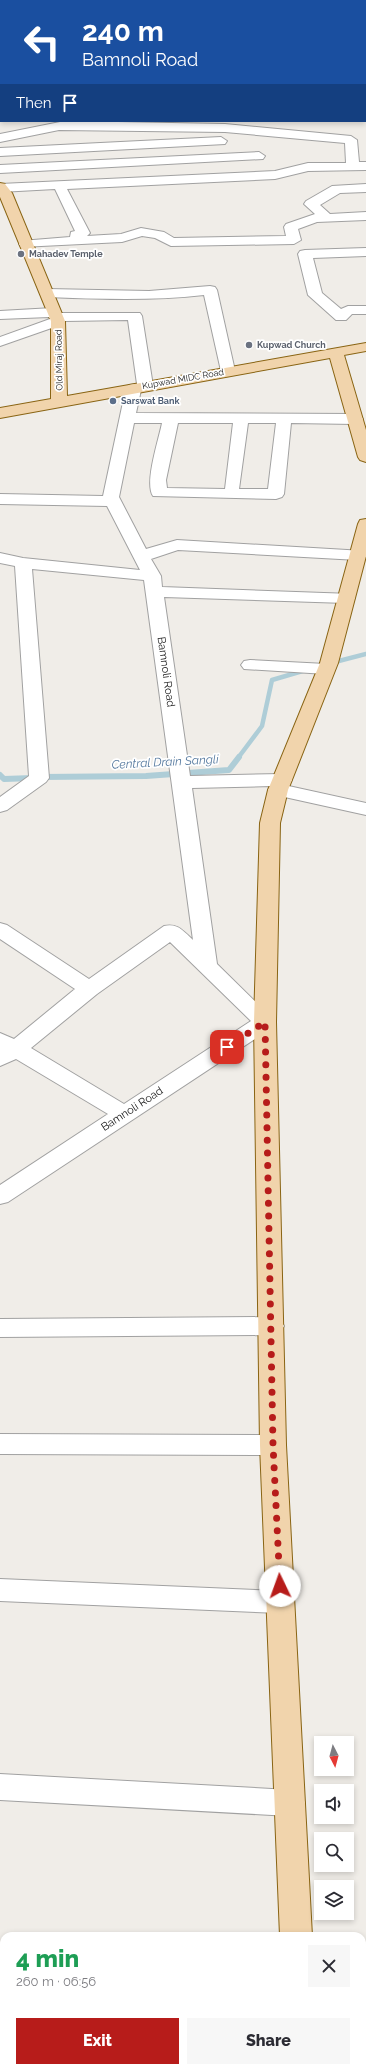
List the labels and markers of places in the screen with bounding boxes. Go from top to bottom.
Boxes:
marker: Mahadev Temple [16,249,26,259]
place label: Mahadev Temple [29,249,103,259]
marker: Kupwad Church [244,340,254,350]
place label: Kupwad Church [257,340,326,350]
marker: Sarswat Bank [108,396,118,406]
place label: Sarswat Bank [121,396,180,406]
pin [210,1030,244,1064]

